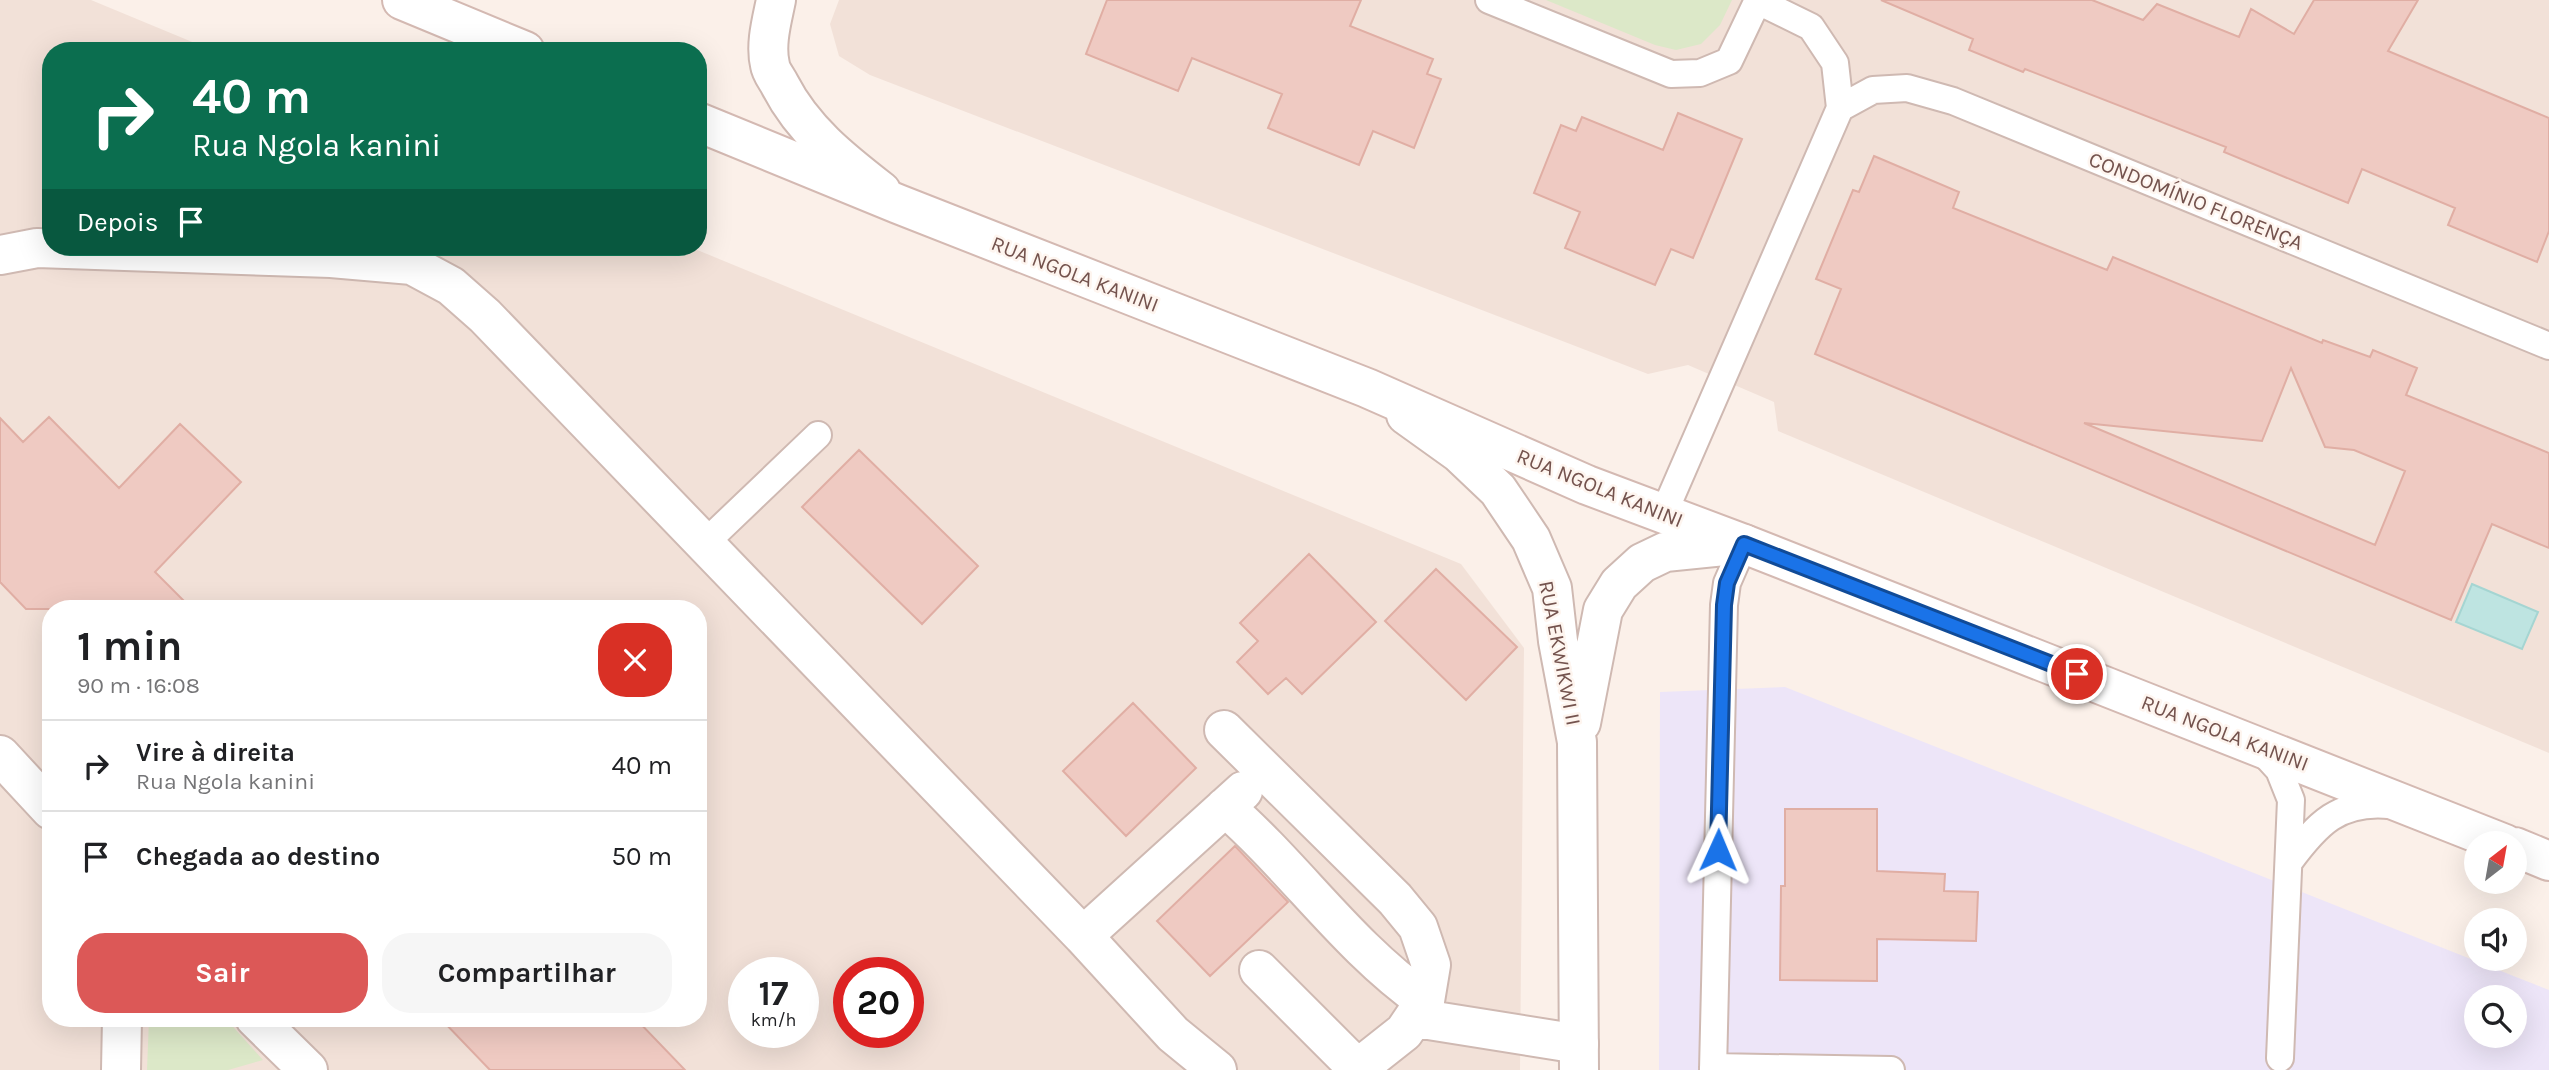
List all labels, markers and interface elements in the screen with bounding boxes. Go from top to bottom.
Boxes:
text: 40 m [192,68,311,125]
icon: right [77,70,168,161]
text: Rua Ngola kanini [192,127,441,164]
street label: CONDOMÍNIO FLORENÇA [2085,147,2307,255]
icon: arrive [172,203,210,241]
text: Depois [77,207,158,238]
street label: RUA NGOLA KANINI [988,231,1162,317]
street label: RUA NGOLA KANINI [1513,444,1687,532]
street label: RUA EKWIKWI II [1534,579,1586,727]
text: 1 min [77,621,182,671]
button: close [598,623,672,697]
pin [2047,644,2107,704]
icon: arrive [2058,655,2096,693]
text: 90 m · 16:08 [77,672,200,699]
street label: RUA NGOLA KANINI [2138,690,2312,776]
text: Vire à direita [136,737,295,768]
icon: right [77,747,115,785]
text: 40 m [612,750,672,781]
text: Rua Ngola kanini [136,768,315,795]
position arrow [1681,813,1755,887]
north arrow [2464,831,2527,894]
map controls [2464,831,2527,1048]
icon: arrive [77,838,115,876]
text: Chegada ao destino [136,841,380,872]
text: 50 m [611,841,672,872]
button: sound [2464,908,2527,971]
button: Sair [77,933,368,1013]
button: Compartilhar [382,933,672,1013]
speed limit sign: 20 [833,957,924,1048]
text: 17 [759,973,788,1014]
button: search [2464,985,2527,1048]
text: km/h [751,1009,796,1031]

